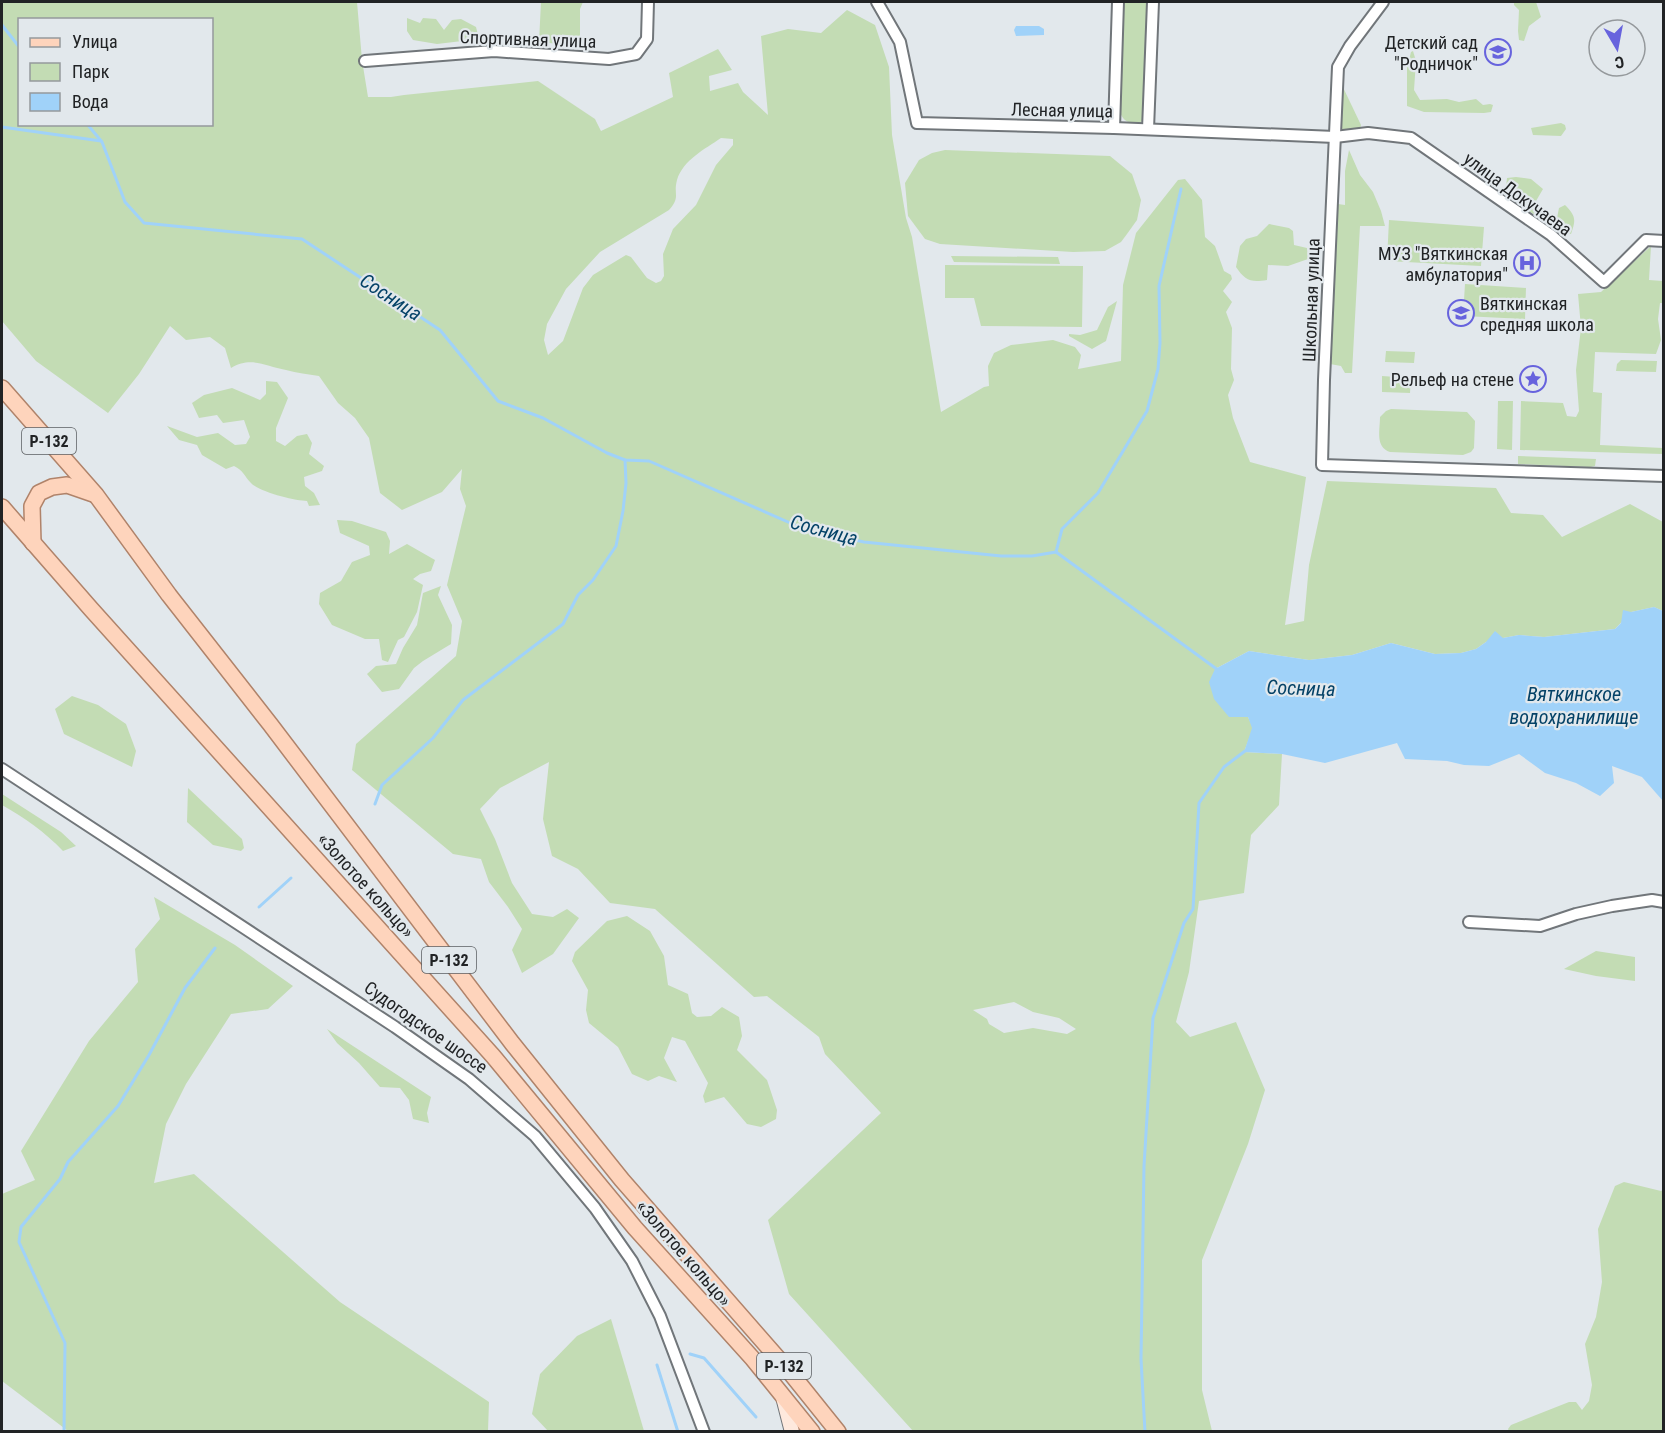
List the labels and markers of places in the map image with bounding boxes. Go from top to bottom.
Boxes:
place label: Детский сад "Родничок" [1385,32,1478,74]
school or university icon: Детский сад "Родничок" [1483,37,1513,67]
place label: МУЗ "Вяткинская амбулатория" [1378,243,1508,285]
hospital icon: МУЗ "Вяткинская амбулатория" [1512,248,1542,278]
place label: Вяткинская средняя школа [1480,293,1594,335]
school or university icon: Вяткинская средняя школа [1446,298,1476,328]
place icon: Рельеф на стене [1518,364,1548,394]
place label: Рельеф на стене [1391,369,1514,390]

